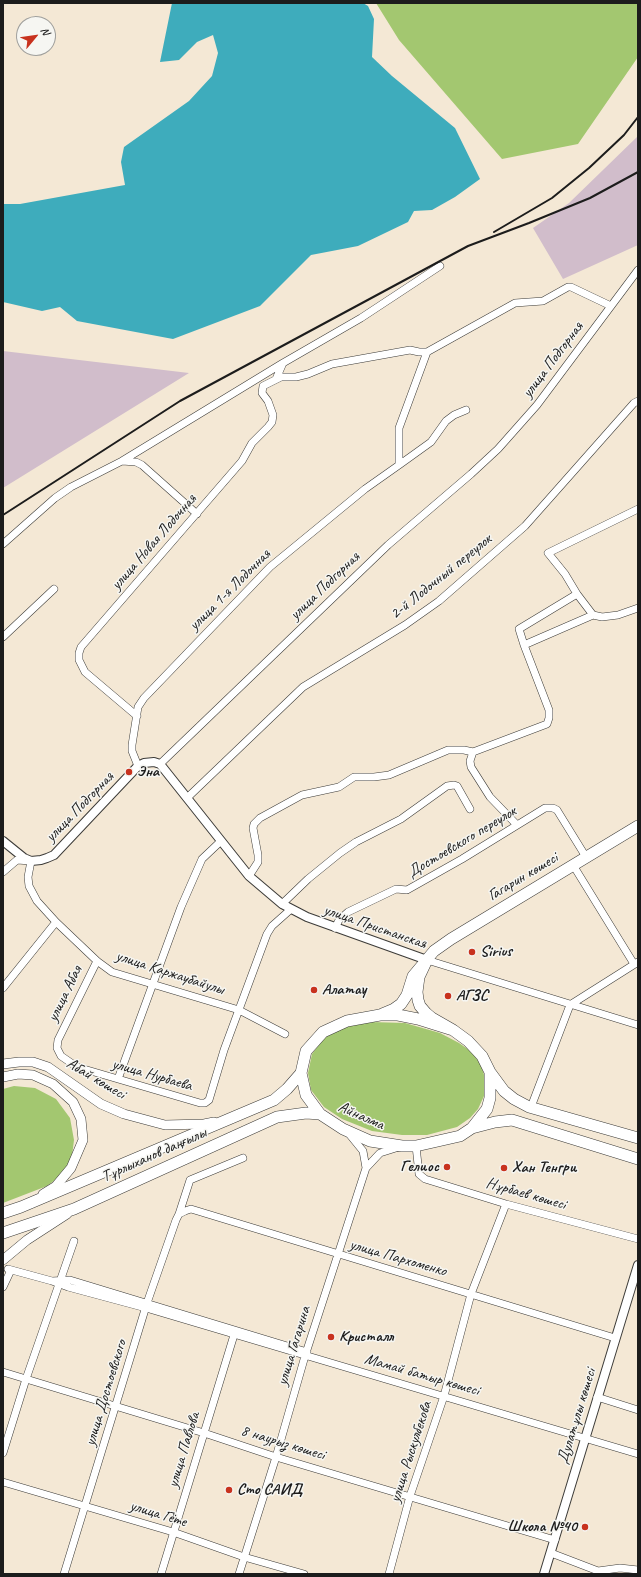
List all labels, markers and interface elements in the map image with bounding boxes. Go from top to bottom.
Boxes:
north arrow [16,16,56,56]
text: N [38,24,53,37]
street label: улица Подгорная [518,318,588,402]
street label: улица Новая Лодочная [107,490,201,594]
street label: 2-й Лодочный переулок [386,530,496,624]
street label: улица 1-я Лодочная [185,545,275,635]
street label: улица Подгорная [286,548,364,624]
place label: Эна [137,762,159,782]
marker: Эна [124,767,134,777]
street label: улица Подгорная [42,768,118,846]
street label: Достоевского переулок [404,802,520,882]
street label: Гагарин көшесі [484,848,562,906]
street label: улица Пристанская [321,900,429,954]
place label: Sirius [480,942,512,962]
street label: улица Каржаубайулы [113,946,227,1000]
marker: Sirius [467,947,477,957]
street label: улица Абая [43,963,87,1025]
place label: Алатау [322,980,366,1000]
marker: Алатау [309,985,319,995]
place label: АГЗС [456,986,488,1006]
marker: АГЗС [443,991,453,1001]
street label: Абай көшесі [63,1054,129,1104]
street label: улица Нурбаева [110,1054,194,1096]
street label: Айналма [335,1097,387,1135]
street label: Тұрлыханов даңғылы [99,1123,209,1187]
place label: Гелиос [400,1157,439,1177]
place label: Хан Тенгри [512,1158,576,1178]
marker: Гелиос [442,1162,452,1172]
marker: Хан Тенгри [499,1163,509,1173]
street label: Нұрбаев көшесі [484,1173,568,1215]
street label: улица Пархоменко [347,1235,449,1281]
street label: улица Гагарина [273,1304,315,1388]
place label: Кристалл [339,1327,394,1347]
marker: Кристалл [326,1332,336,1342]
street label: улица Достоевского [81,1338,131,1448]
street label: Мамай батыр көшесі [362,1349,482,1401]
street label: Дулатұлы көшесі [553,1366,601,1466]
street label: улица Рыскулбекова [386,1399,436,1505]
street label: улица Павлова [163,1410,205,1490]
street label: 8 наурыз көшесі [239,1421,327,1465]
place label: Сто САИД [237,1480,303,1500]
marker: Сто САИД [224,1485,234,1495]
street label: улица Гёте [127,1496,189,1532]
place label: Школа №40 [507,1517,577,1537]
marker: Школа №40 [580,1522,590,1532]

